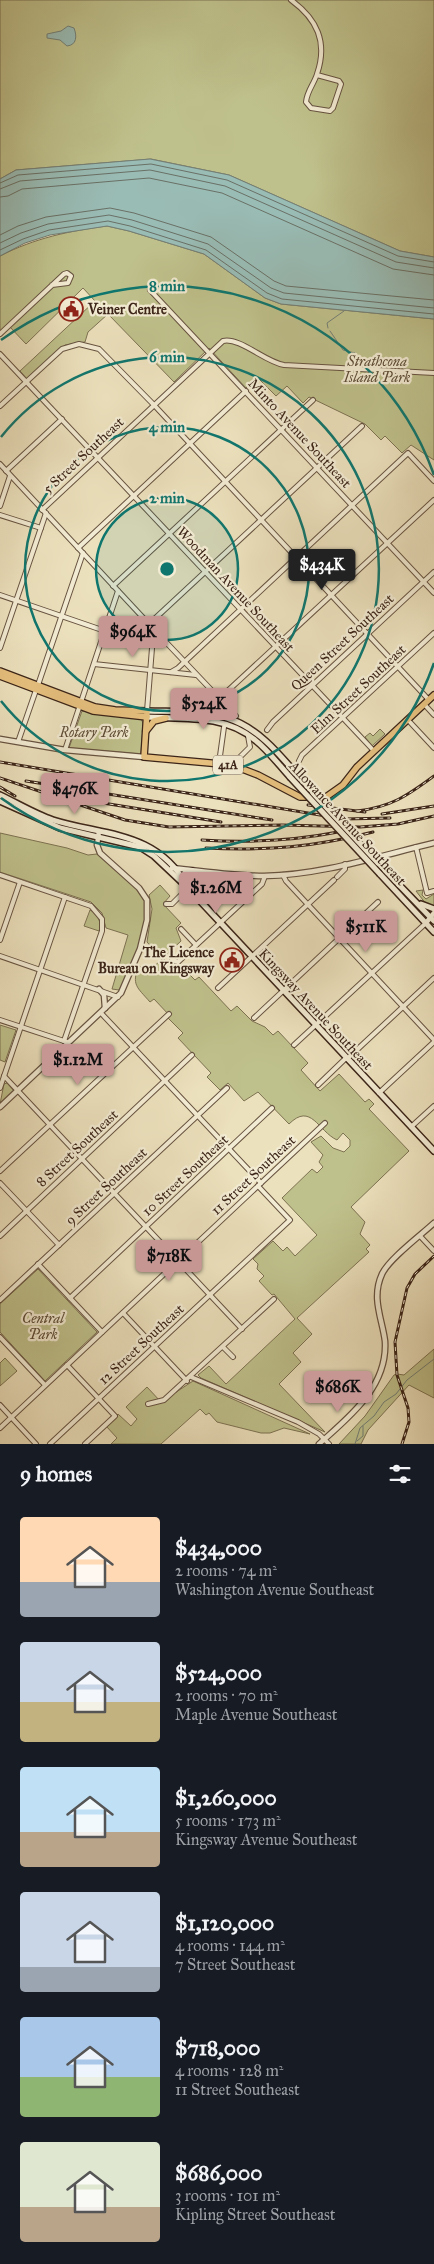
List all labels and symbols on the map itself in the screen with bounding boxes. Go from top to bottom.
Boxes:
text: 8 min [149,277,186,295]
public building icon: Veiner Centre [58,296,84,322]
place label: Veiner Centre [87,301,167,318]
text: 6 min [149,348,186,366]
park label: Strathcona Island Park [343,353,411,386]
street label: Minto Avenue Southeast [245,375,355,492]
street label: 5 Street Southeast [39,413,127,497]
text: 4 min [149,418,186,437]
text: 2 min [149,489,186,507]
street label: Woodman Avenue Southeast [173,523,298,655]
pin: $434K [287,548,357,591]
centre of rings [158,560,176,578]
street label: Queen Street Southeast [287,590,397,694]
pin: $964K [98,616,168,658]
street label: Elm Street Southeast [307,641,409,738]
pin: $524K [169,688,239,730]
park label: Rotary Park [59,724,129,741]
road number: 41A [213,756,243,774]
street label: Allowance Avenue Southeast [285,757,410,889]
pin: $476K [40,772,110,815]
pin: $1.26M [175,872,257,914]
pin: $511K [331,910,401,953]
place label: The Licence Bureau on Kingsway [98,944,215,978]
street label: Kingsway Avenue Southeast [255,945,376,1074]
public building icon: The Licence Bureau on Kingsway [219,947,245,973]
pin: $1.12M [37,1044,119,1086]
street label: 8 Street Southeast [33,1106,122,1191]
street label: 10 Street Southeast [139,1131,232,1220]
street label: 11 Street Southeast [208,1132,299,1219]
street label: 9 Street Southeast [62,1144,151,1229]
pin: $718K [134,1240,204,1282]
street label: 12 Street Southeast [95,1300,188,1388]
park label: Central Park [22,1310,65,1343]
pin: $686K [303,1370,373,1413]

